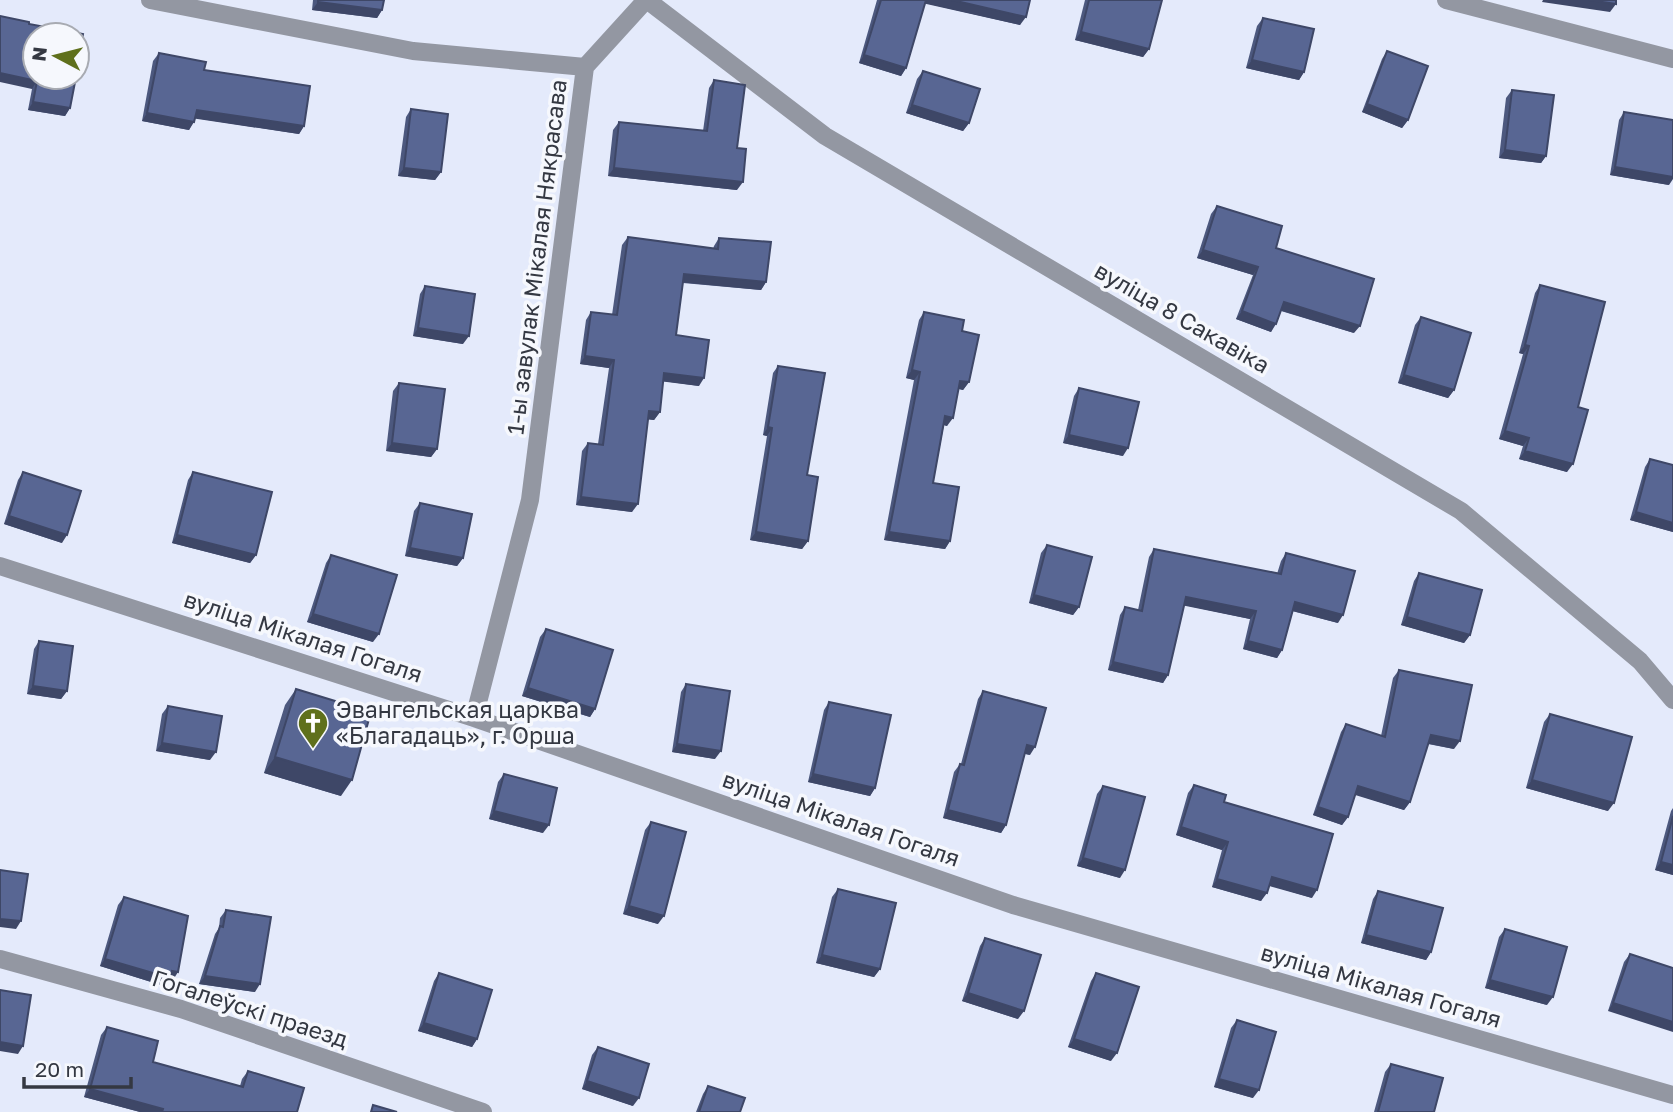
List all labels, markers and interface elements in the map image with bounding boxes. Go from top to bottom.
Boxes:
north arrow [21,21,91,91]
text: N [26,45,51,62]
street label: 1-ы завулак Мікалая Някрасава [500,78,572,436]
street label: вуліца 8 Сакавіка [1090,256,1275,379]
street label: вуліца Мікалая Гогаля [181,584,426,688]
place label: Эвангельская царква «Благадаць», г. Орша [336,695,579,749]
church icon: Эвангельская царква «Благадаць», г. Орша [296,706,330,750]
street label: вуліца Мікалая Гогаля [719,764,964,872]
street label: вуліца Мікалая Гогаля [1258,937,1505,1033]
street label: Гогалеўскі праезд [149,963,352,1053]
scale bar [24,1046,131,1090]
text: 20 m [35,1056,84,1082]

